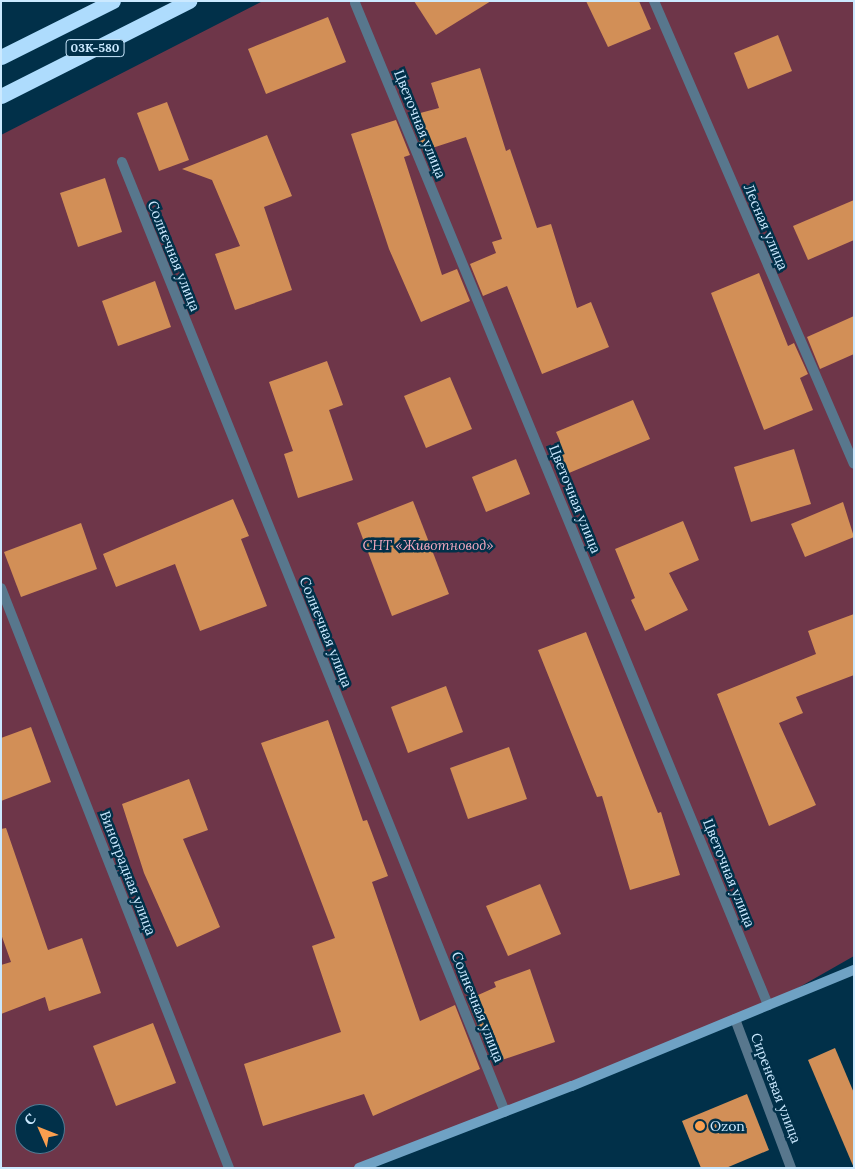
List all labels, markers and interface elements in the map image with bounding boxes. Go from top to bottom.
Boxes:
road number: 03К-580 [65,38,125,58]
street label: Цветочная улица [391,67,449,181]
street label: Лесная улица [740,181,792,273]
street label: Солнечная улица [144,198,204,314]
street label: Цветочная улица [546,442,604,556]
park label: СНТ «Животновод» [363,537,493,553]
street label: Солнечная улица [296,574,356,690]
street label: Виноградная улица [97,808,159,938]
street label: Цветочная улица [700,816,758,930]
street label: Солнечная улица [448,949,508,1065]
street label: Сиреневая улица [747,1030,805,1146]
north arrow [15,1104,65,1154]
text: С [20,1110,40,1129]
place label: Ozon [710,1118,745,1134]
marker: Ozon [694,1120,706,1132]

